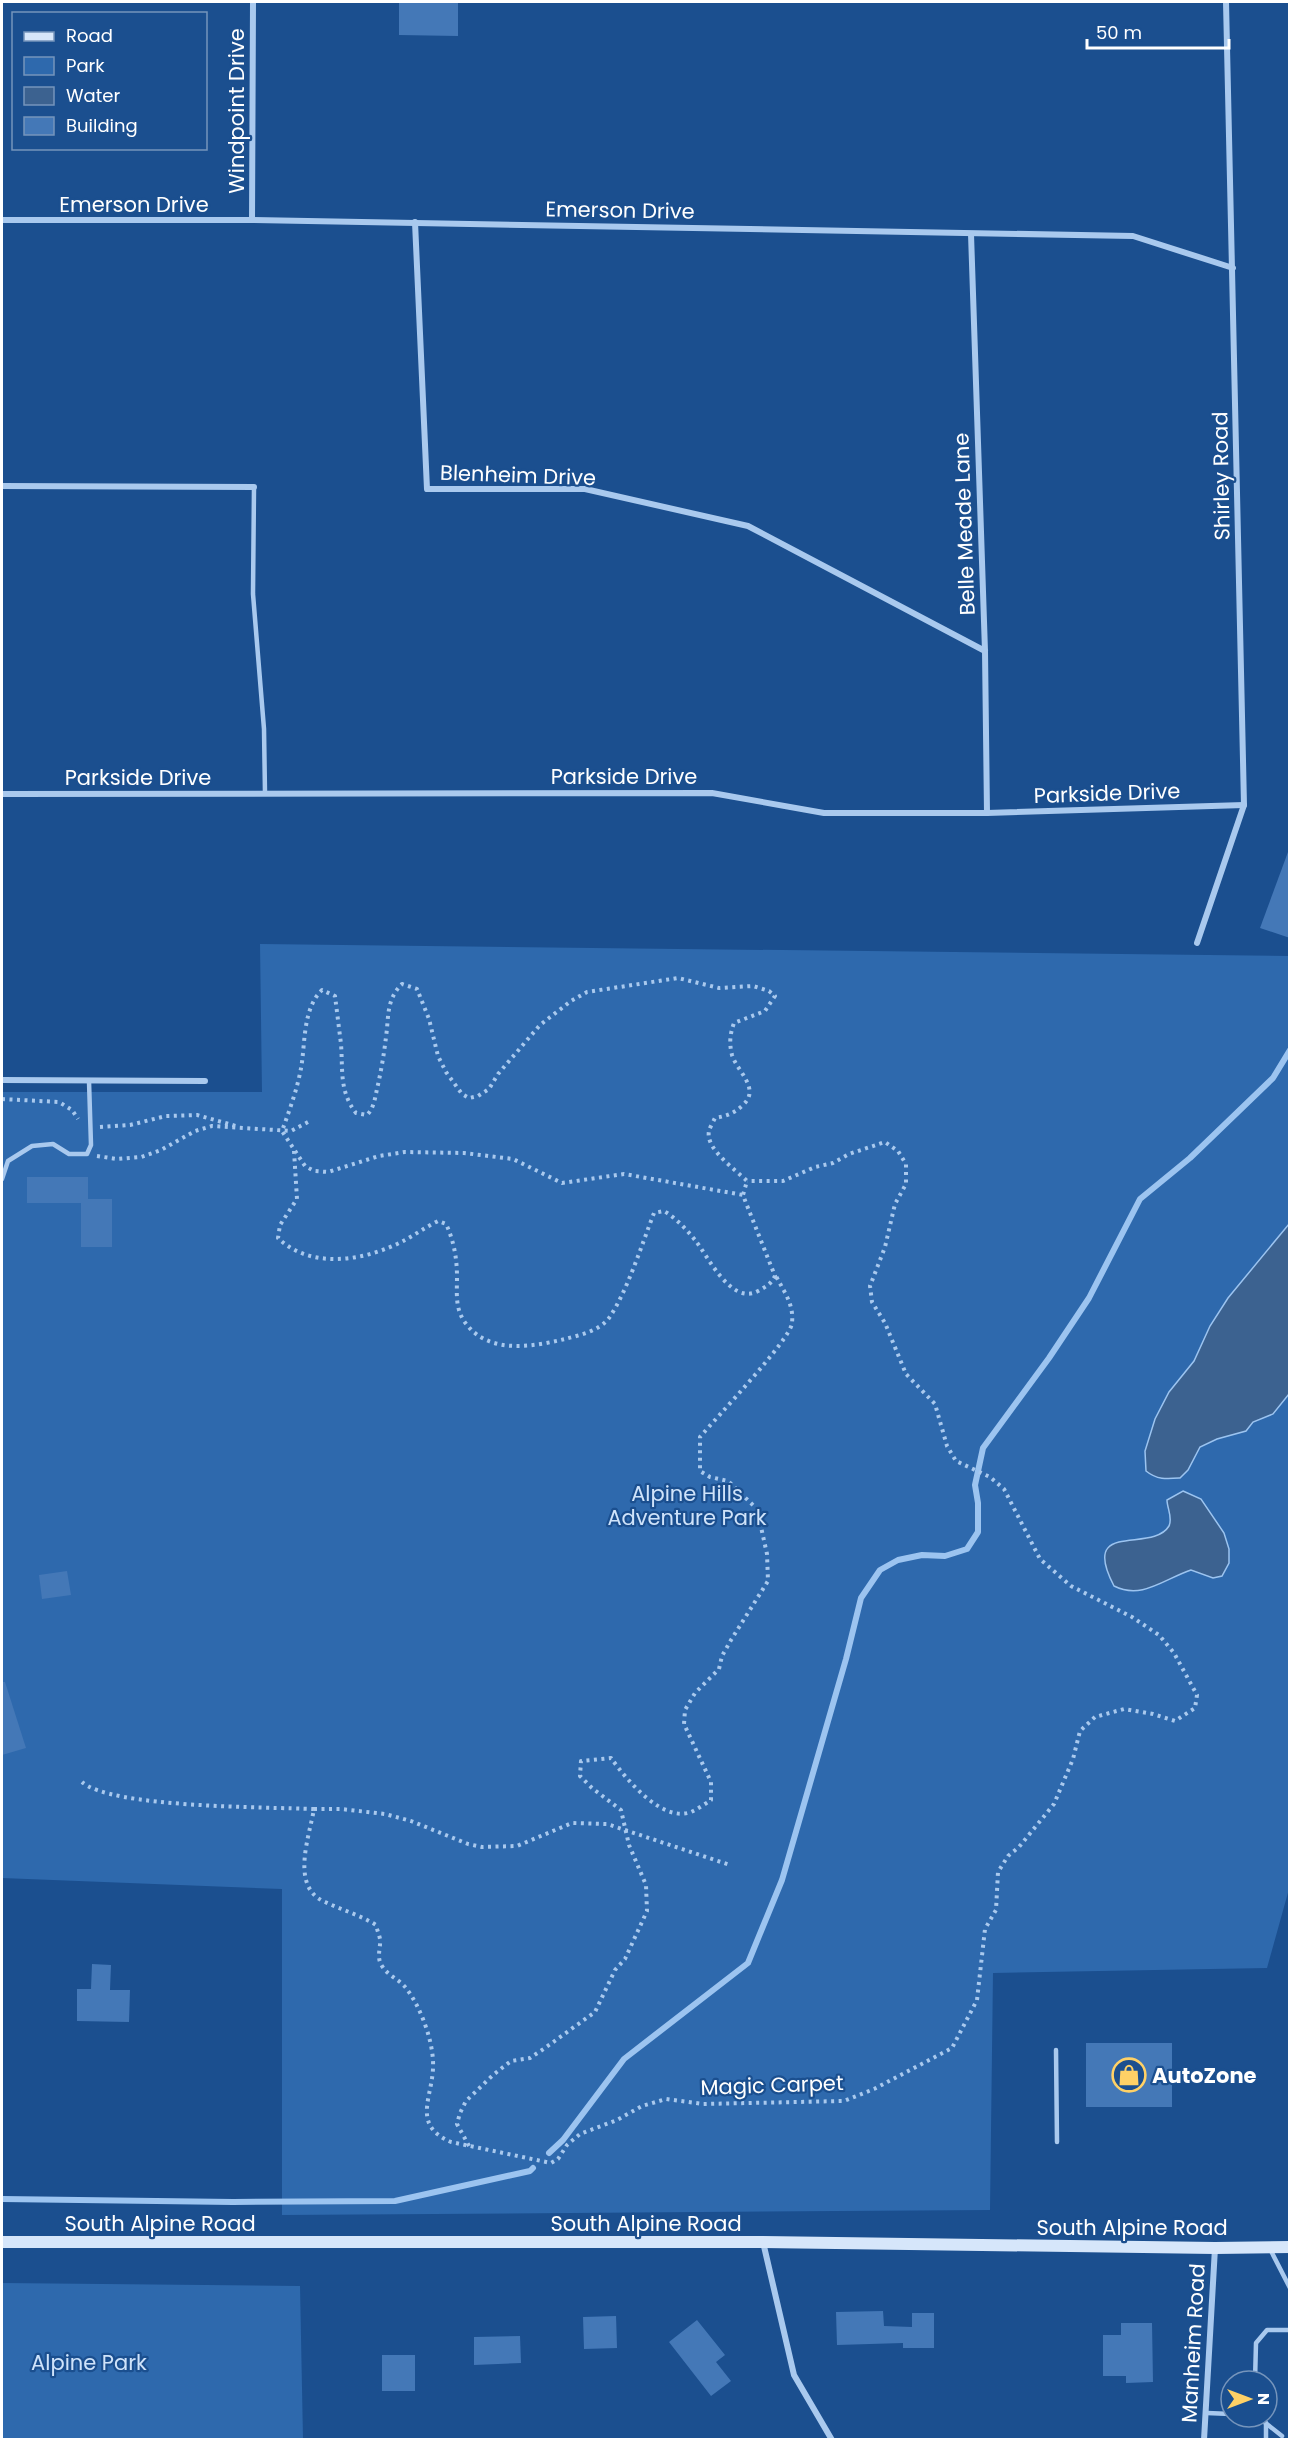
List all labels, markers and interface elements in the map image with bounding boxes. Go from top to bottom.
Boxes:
legend [12,12,207,150]
scale bar [1087,12,1230,50]
text: 50 m [1096,20,1142,45]
text: Road [66,23,113,48]
street label: Windpoint Drive [222,28,251,194]
text: Park [66,53,105,78]
text: Water [66,83,120,108]
text: Building [66,113,138,138]
street label: Emerson Drive [59,190,209,219]
street label: Emerson Drive [545,194,695,226]
street label: Shirley Road [1205,411,1237,541]
street label: Belle Meade Lane [946,432,982,616]
street label: Blenheim Drive [440,458,596,492]
street label: Parkside Drive [551,762,697,791]
street label: Parkside Drive [65,763,211,792]
street label: Parkside Drive [1033,776,1181,810]
park label: Alpine Hills Adventure Park [607,1479,767,1532]
shop icon: AutoZone [1111,2057,1147,2093]
place label: AutoZone [1152,2061,1257,2090]
street label: Magic Carpet [700,2068,844,2102]
street label: South Alpine Road [64,2209,256,2238]
street label: South Alpine Road [550,2209,742,2238]
street label: South Alpine Road [1036,2213,1228,2242]
street label: Manheim Road [1174,2263,1212,2423]
park label: Alpine Park [31,2348,147,2377]
north arrow [1219,2369,1279,2429]
text: N [1252,2393,1275,2405]

